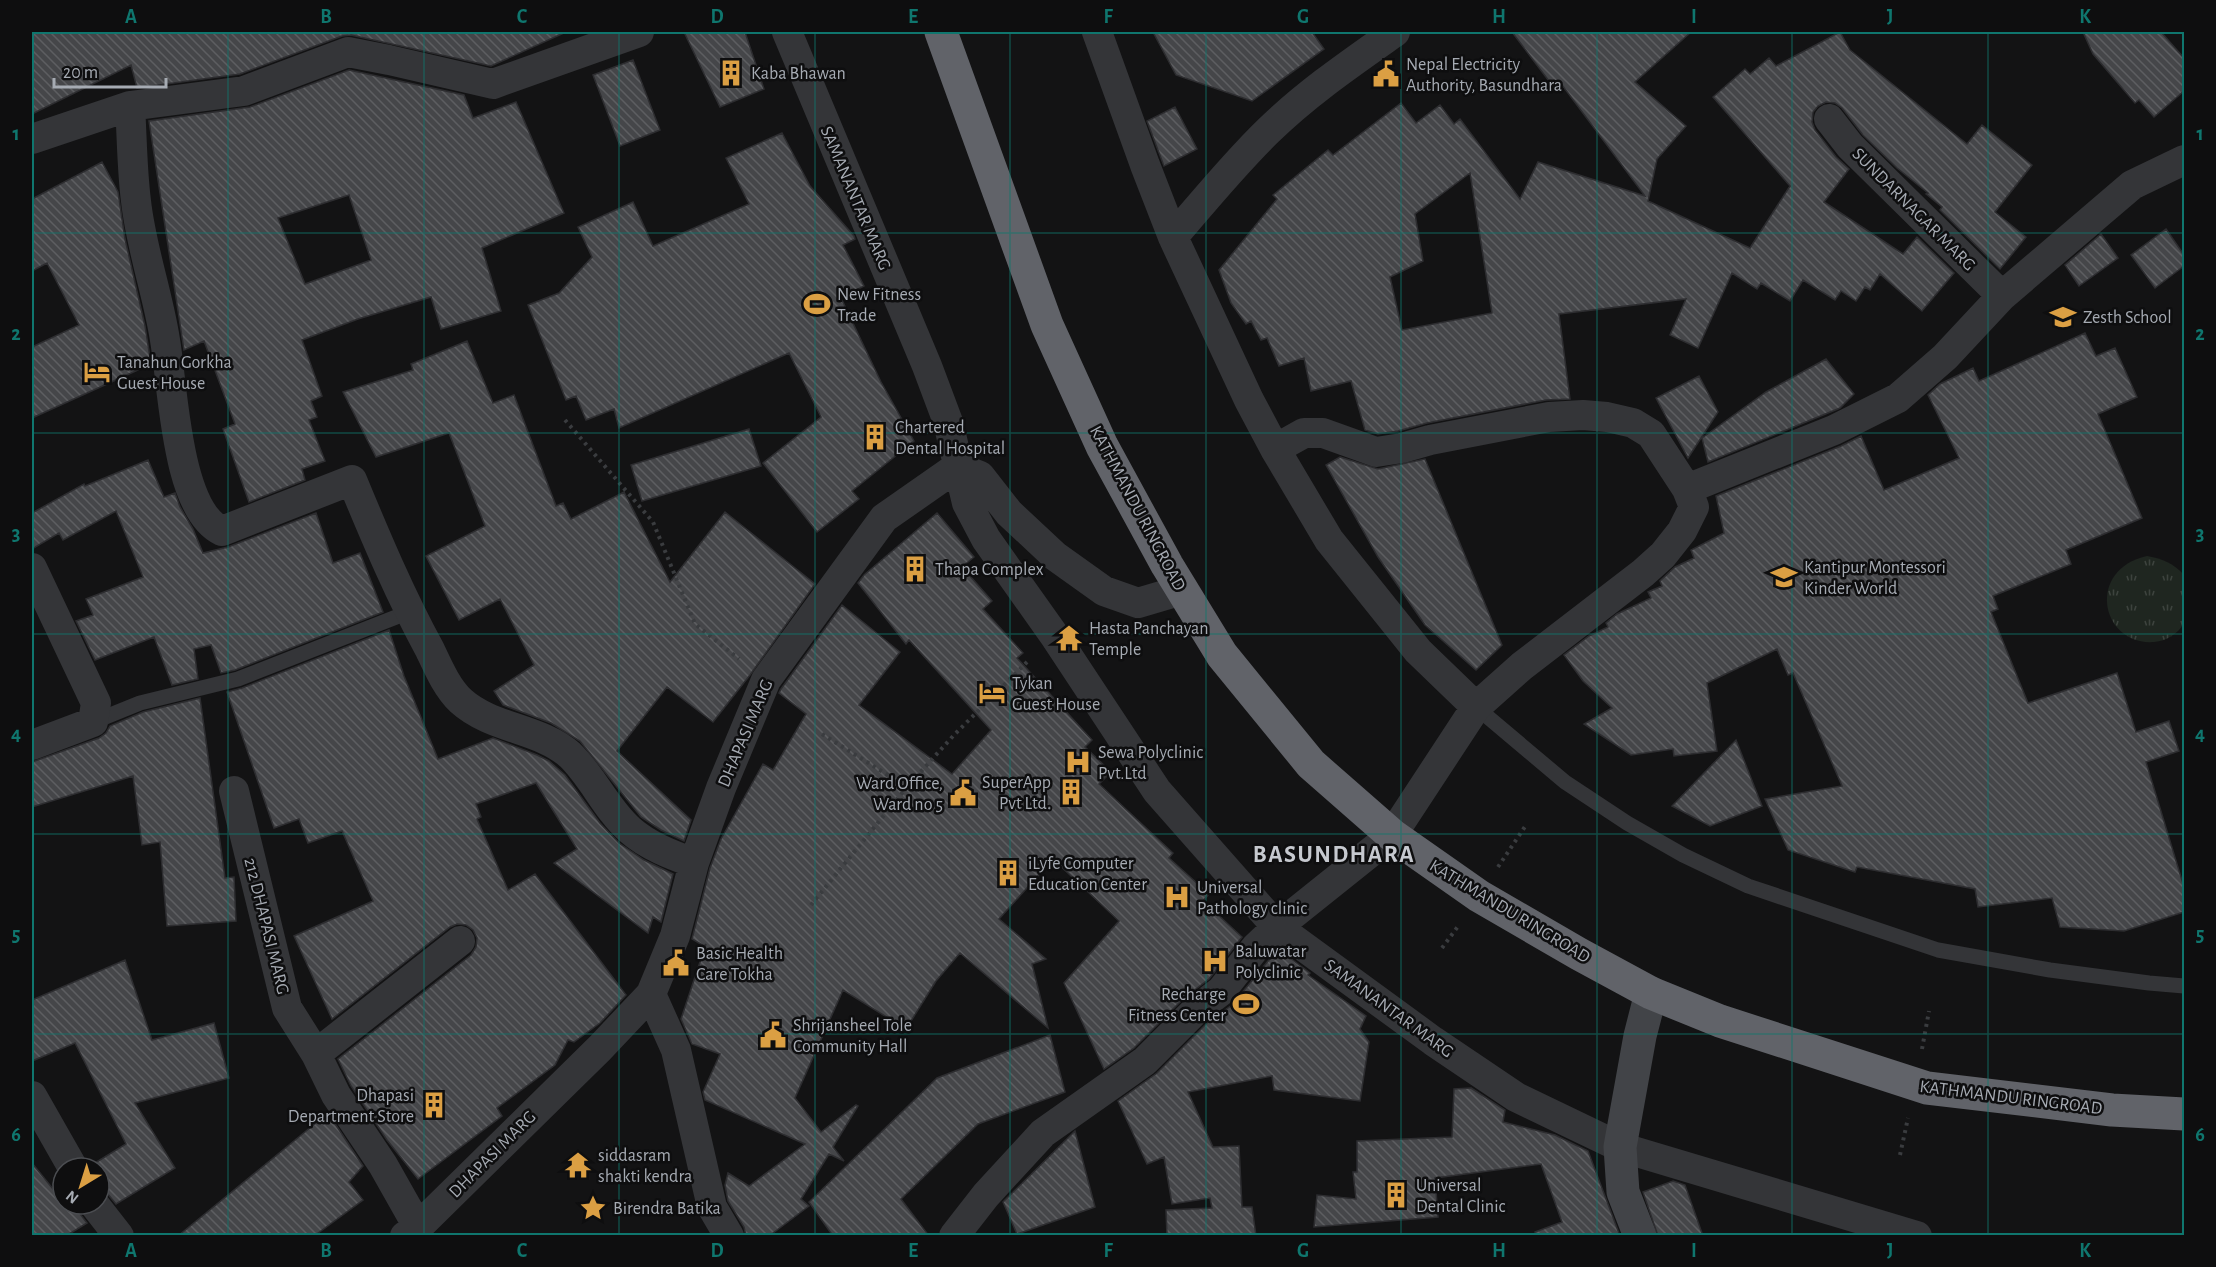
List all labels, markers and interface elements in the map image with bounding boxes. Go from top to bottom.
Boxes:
text: A [125,7,137,27]
text: B [320,7,332,27]
text: C [517,7,528,27]
text: D [710,7,724,27]
text: E [908,7,918,27]
text: F [1103,7,1113,27]
text: G [1297,7,1309,27]
text: H [1492,7,1506,27]
text: I [1691,7,1697,27]
text: J [1887,7,1893,27]
text: K [2079,7,2091,27]
scale bar [54,51,166,89]
place label: Nepal Electricity Authority, Basundhara [1406,56,1562,95]
building icon: Kaba Bhawan [716,58,746,88]
public building icon: Nepal Electricity Authority, Basundhara [1371,59,1401,89]
text: 20 m [63,64,98,82]
place label: Kaba Bhawan [751,65,846,83]
text: 1 [12,124,20,144]
street label: SAMANANTAR MARG [817,124,894,273]
text: 1 [2196,124,2204,144]
street label: SUNDARNAGAR MARG [1848,145,1978,275]
place label: New Fitness Trade [837,286,921,325]
sports icon: New Fitness Trade [802,289,832,319]
school or university icon: Zesth School [2048,302,2078,332]
place label: Zesth School [2083,309,2172,327]
text: 2 [11,324,21,344]
text: 2 [2195,324,2205,344]
place label: Tanahun Gorkha Guest House [117,354,232,393]
hotel icon: Tanahun Gorkha Guest House [82,357,112,387]
place label: Chartered Dental Hospital [895,419,1005,458]
building icon: Chartered Dental Hospital [860,422,890,452]
street label: KATHMANDU RINGROAD [1086,423,1188,594]
text: 3 [12,524,20,544]
text: 3 [2196,524,2204,544]
building icon: Thapa Complex [900,554,930,584]
place label: Kantipur Montessori Kinder World [1804,559,1946,598]
place label: Thapa Complex [935,561,1044,579]
school or university icon: Kantipur Montessori Kinder World [1769,562,1799,592]
place label: Hasta Panchayan Temple [1089,620,1208,659]
temple icon: Hasta Panchayan Temple [1054,623,1084,653]
place label: Tykan Guest House [1012,675,1100,714]
street label: DHAPASI MARG [715,677,777,790]
hotel icon: Tykan Guest House [977,678,1007,708]
text: 4 [11,724,21,744]
text: 4 [2195,724,2205,744]
place label: Sewa Polyclinic Pvt.Ltd [1098,744,1203,783]
hospital icon: Sewa Polyclinic Pvt.Ltd [1063,747,1093,777]
place label: SuperApp Pvt Ltd. [982,774,1051,813]
place label: Ward Office, Ward no 5 [856,775,943,814]
building icon: SuperApp Pvt Ltd. [1056,777,1086,807]
public building icon: Ward Office, Ward no 5 [948,778,978,808]
district label: BASUNDHARA [1253,843,1415,867]
place label: iLyfe Computer Education Center [1028,855,1147,894]
street label: 212 DHAPASI MARG [240,856,292,996]
street label: KATHMANDU RINGROAD [1426,857,1593,967]
building icon: iLyfe Computer Education Center [993,858,1023,888]
place label: Universal Pathology clinic [1197,879,1307,918]
hospital icon: Universal Pathology clinic [1162,882,1192,912]
text: 5 [12,925,20,945]
text: 5 [2196,925,2204,945]
place label: Baluwatar Polyclinic [1235,943,1306,982]
place label: Basic Health Care Tokha [696,945,783,984]
hospital icon: Baluwatar Polyclinic [1200,946,1230,976]
public building icon: Basic Health Care Tokha [661,948,691,978]
street label: SAMANANTAR MARG [1321,956,1456,1062]
place label: Recharge Fitness Center [1128,986,1226,1025]
sports icon: Recharge Fitness Center [1231,989,1261,1019]
place label: Shrijansheel Tole Community Hall [793,1017,912,1056]
public building icon: Shrijansheel Tole Community Hall [758,1020,788,1050]
street label: KATHMANDU RINGROAD [1919,1078,2103,1118]
place label: Dhapasi Department Store [288,1087,414,1126]
building icon: Dhapasi Department Store [419,1090,449,1120]
street label: DHAPASI MARG [446,1108,540,1202]
text: 6 [11,1125,21,1145]
text: 6 [2195,1125,2205,1145]
place label: siddasram shakti kendra [598,1147,692,1186]
temple icon: siddasram shakti kendra [563,1150,593,1180]
north arrow [51,1156,111,1216]
place label: Universal Dental Clinic [1416,1177,1505,1216]
building icon: Universal Dental Clinic [1381,1180,1411,1210]
text: N [63,1187,82,1207]
place icon: Birendra Batika [578,1193,608,1223]
place label: Birendra Batika [613,1200,721,1218]
text: A [125,1241,137,1261]
text: B [320,1241,332,1261]
text: C [517,1241,528,1261]
text: D [710,1241,724,1261]
text: E [908,1241,918,1261]
text: F [1103,1241,1113,1261]
text: G [1297,1241,1309,1261]
text: H [1492,1241,1506,1261]
text: I [1691,1241,1697,1261]
text: J [1887,1241,1893,1261]
text: K [2079,1241,2091,1261]

